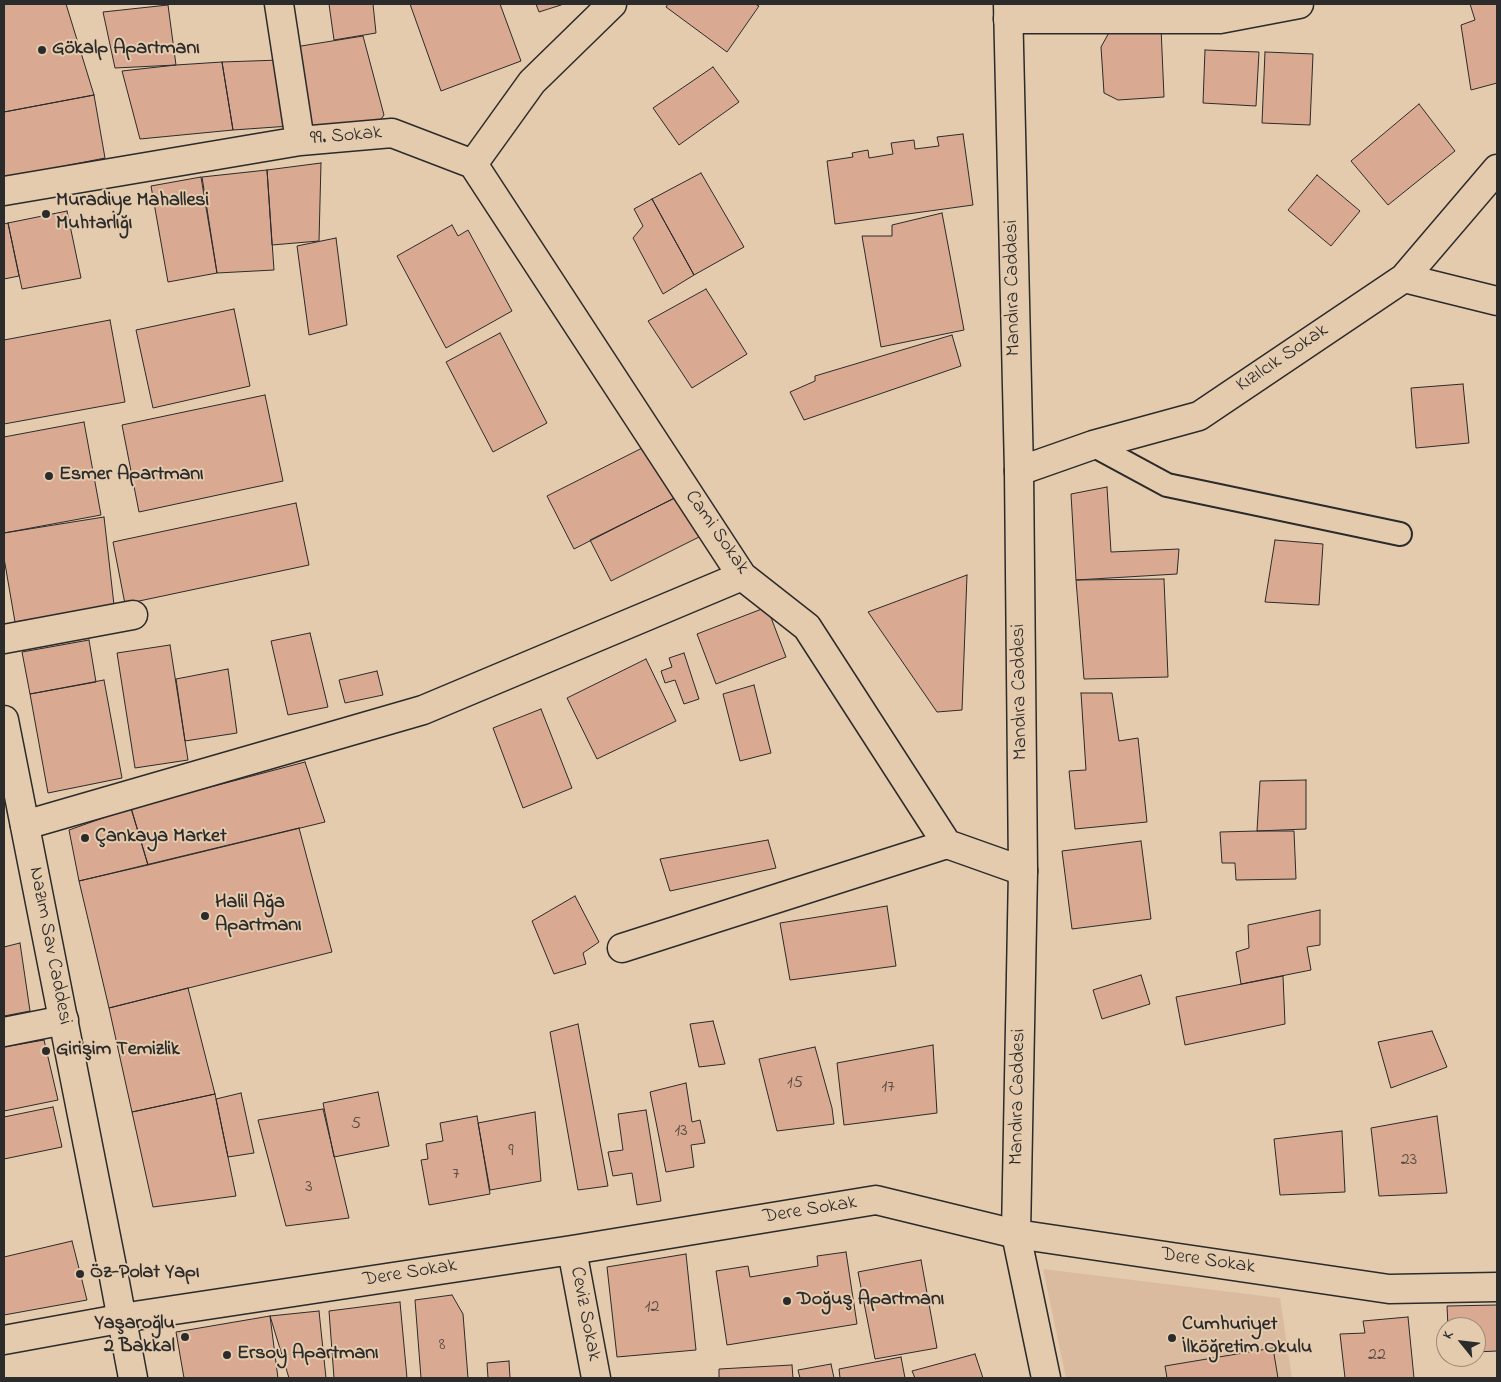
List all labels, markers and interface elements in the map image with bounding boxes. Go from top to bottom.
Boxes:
place label: Gökalp Apartmanı [52,38,200,62]
marker: Gökalp Apartmanı [36,44,48,56]
street label: 99. Sokak [309,122,383,152]
place label: Muradiye Mahallesi Muhtarlığı [56,190,209,237]
marker: Muradiye Mahallesi Muhtarlığı [40,208,52,220]
street label: Mandıra Caddesi [1001,219,1027,357]
street label: Kızılcık Sokak [1232,319,1334,399]
place label: Esmer Apartmanı [59,464,204,488]
marker: Esmer Apartmanı [43,470,55,482]
street label: Cami Sokak [678,486,754,580]
street label: Mandıra Caddesi [1008,623,1034,761]
place label: Çankaya Market [95,826,227,850]
marker: Çankaya Market [79,832,91,844]
street label: Nazım Sav Caddesi [22,865,76,1027]
place label: Halil Ağa Apartmanı [215,892,302,939]
marker: Halil Ağa Apartmanı [199,910,211,922]
street label: Mandıra Caddesi [1006,1028,1032,1166]
place label: Girişim Temizlik [56,1039,180,1063]
marker: Girişim Temizlik [40,1045,52,1057]
house number: 15 [787,1073,803,1095]
house number: 17 [881,1077,895,1099]
house number: 5 [351,1114,361,1136]
house number: 13 [674,1121,688,1143]
house number: 9 [508,1141,514,1163]
house number: 23 [1401,1150,1417,1172]
house number: 7 [452,1164,460,1186]
house number: 3 [305,1177,313,1199]
street label: Dere Sokak [761,1192,859,1230]
street label: Dere Sokak [1159,1244,1257,1280]
street label: Dere Sokak [361,1255,459,1293]
place label: Öz-Polat Yapı [90,1262,200,1286]
street label: Ceviz Sokak [563,1265,605,1363]
marker: Öz-Polat Yapı [74,1268,86,1280]
place label: Doğuş Apartmanı [797,1289,944,1313]
marker: Doğuş Apartmanı [781,1295,793,1307]
house number: 12 [645,1297,659,1319]
place label: Yaşaroğlu 2 Bakkal [95,1313,175,1360]
place label: Cumhuriyet İlköğretim Okulu [1182,1314,1312,1361]
north arrow [1436,1317,1486,1367]
text: K [1437,1327,1459,1343]
marker: Yaşaroğlu 2 Bakkal [179,1331,191,1343]
marker: Cumhuriyet İlköğretim Okulu [1166,1332,1178,1344]
house number: 8 [439,1335,445,1357]
place label: Ersoy Apartmanı [237,1343,379,1367]
house number: 22 [1368,1345,1386,1367]
marker: Ersoy Apartmanı [221,1349,233,1361]

